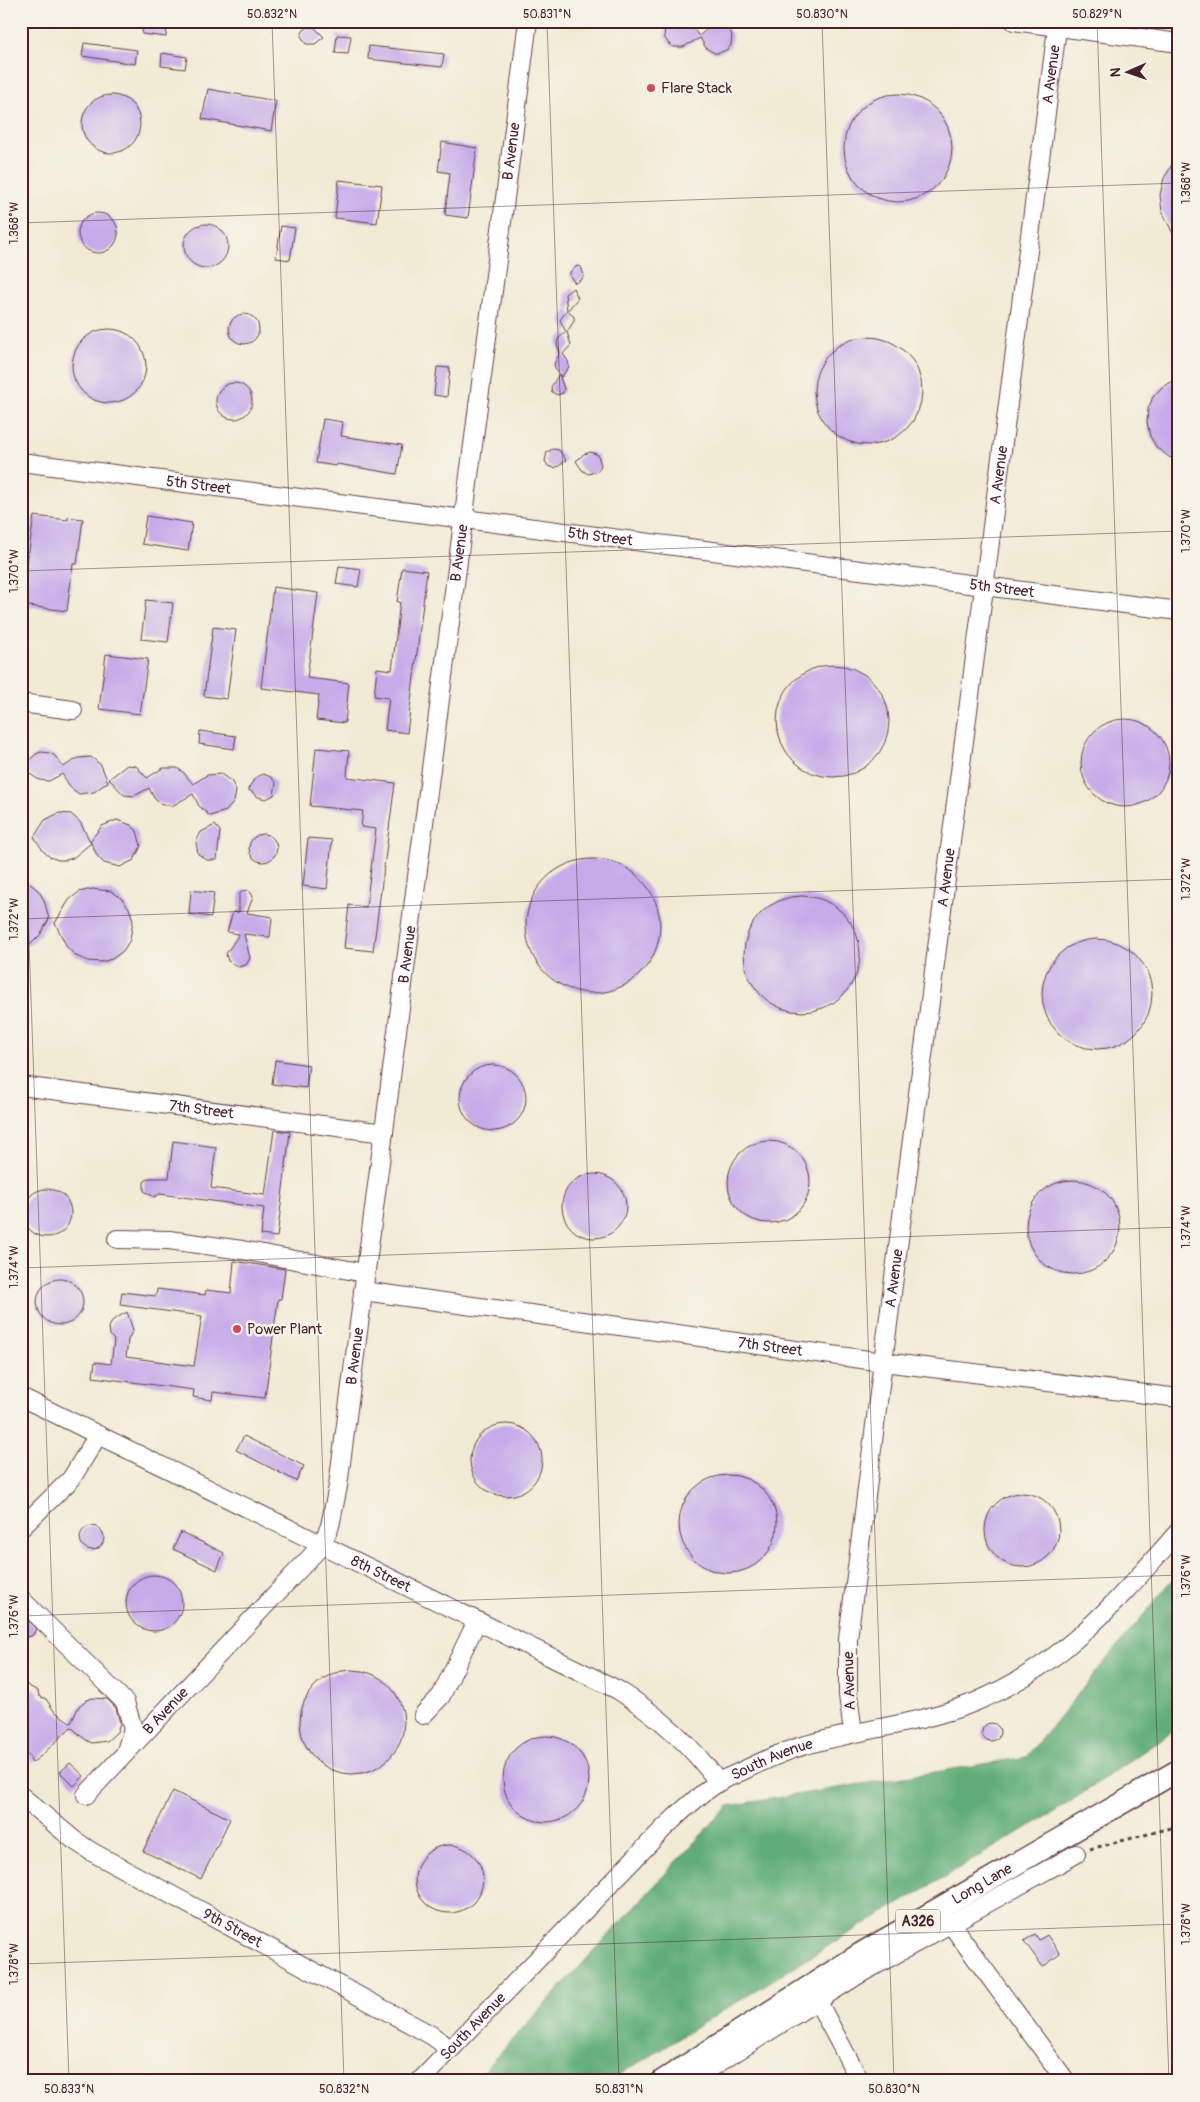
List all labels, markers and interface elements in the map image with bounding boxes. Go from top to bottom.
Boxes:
text: 50.832°N [247,7,297,22]
text: 50.831°N [523,7,571,22]
text: 50.830°N [796,7,848,22]
text: 50.829°N [1072,7,1122,22]
street label: A Avenue [1038,43,1065,105]
north arrow [1102,48,1152,98]
text: N [1107,67,1124,77]
place label: Flare Stack [661,79,733,98]
marker: Flare Stack [645,82,657,94]
street label: B Avenue [498,121,525,181]
text: 1.368°W [1179,162,1194,204]
text: 1.368°W [7,202,22,244]
street label: A Avenue [986,444,1013,506]
street label: 5th Street [165,472,233,499]
text: 1.370°W [1179,509,1194,553]
street label: B Avenue [446,522,473,583]
street label: 5th Street [567,523,635,551]
text: 1.370°W [7,549,22,593]
street label: 5th Street [968,575,1036,602]
street label: A Avenue [933,847,960,908]
text: 1.372°W [1179,858,1194,900]
text: 1.372°W [7,898,22,940]
street label: B Avenue [394,924,421,985]
street label: 7th Street [168,1096,236,1124]
text: 1.374°W [1179,1206,1194,1248]
text: 1.374°W [7,1246,22,1288]
street label: A Avenue [881,1247,908,1309]
place label: Power Plant [247,1320,323,1339]
marker: Power Plant [231,1323,243,1335]
street label: B Avenue [342,1326,369,1386]
street label: 7th Street [737,1333,805,1361]
street label: 8th Street [348,1551,415,1597]
text: 1.376°W [1179,1555,1194,1597]
text: 1.376°W [7,1595,22,1637]
street label: A Avenue [839,1651,860,1711]
street label: B Avenue [139,1683,193,1739]
street label: South Avenue [728,1734,815,1785]
street label: Long Lane [949,1859,1016,1909]
text: 1.378°W [1179,1903,1194,1945]
street label: 9th Street [199,1904,266,1952]
road number: A326 [896,1910,940,1932]
text: 1.378°W [7,1943,22,1985]
street label: South Avenue [436,1988,511,2065]
text: 50.833°N [44,2082,94,2097]
text: 50.832°N [319,2082,369,2097]
text: 50.831°N [595,2082,643,2097]
text: 50.830°N [868,2082,920,2097]

